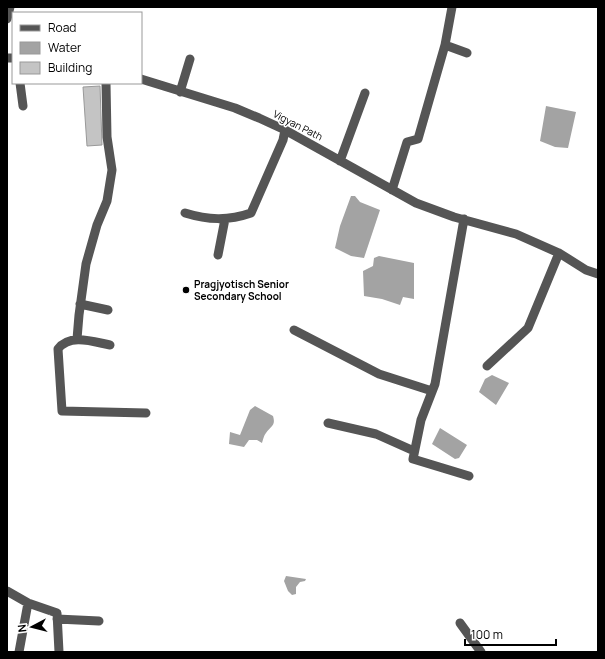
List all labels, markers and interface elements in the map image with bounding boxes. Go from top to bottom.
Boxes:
legend [12,12,142,84]
text: Road [48,19,76,36]
text: Water [48,39,82,56]
text: Building [48,59,92,76]
street label: Vigyan Path [271,107,325,144]
place label: Pragjyotisch Senior Secondary School [194,277,289,303]
marker: Pragjyotisch Senior Secondary School [181,285,191,295]
north arrow [12,607,52,647]
scale bar [465,621,556,647]
text: N [14,623,30,633]
text: 100 m [471,626,503,643]

